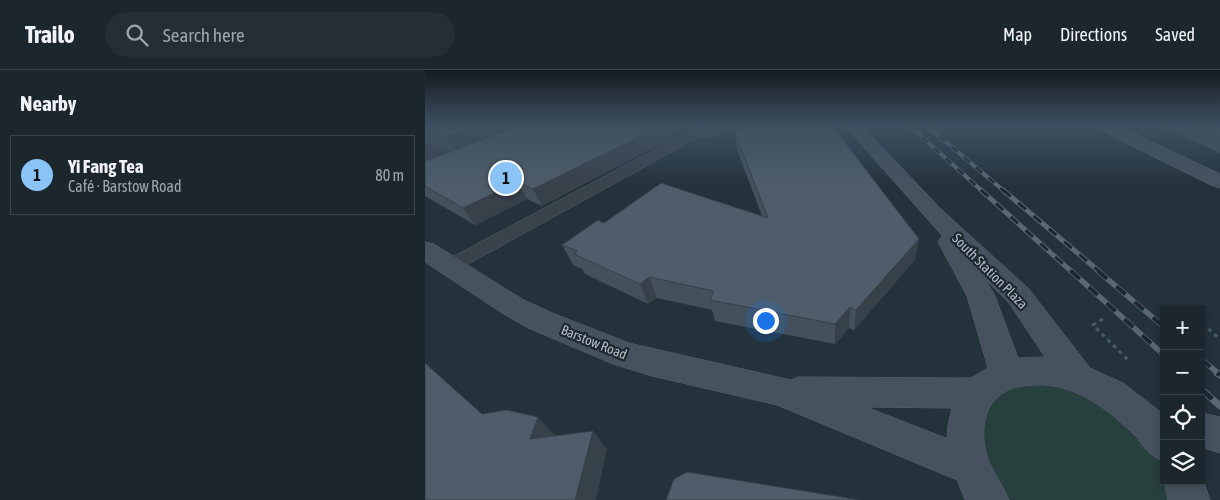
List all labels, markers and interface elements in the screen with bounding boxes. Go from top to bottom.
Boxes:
search box [105,12,455,57]
text: Trailo [25,21,75,48]
icon: search [123,21,151,49]
text: Search here [163,24,245,46]
text: Map [1003,24,1032,45]
text: Directions [1060,24,1127,45]
text: Saved [1155,24,1195,45]
text: Nearby [20,91,76,115]
text: Yi Fang Tea [68,155,144,177]
pin: 1 [490,159,522,197]
text: 1 [33,166,41,184]
text: 80 m [375,166,404,184]
text: Café · Barstow Road [68,177,182,195]
street label: South Station Plaza [949,230,1031,312]
map controls [1160,305,1205,485]
button: + [1160,305,1205,350]
your location [753,308,779,334]
street label: Barstow Road [559,322,629,362]
button: − [1160,350,1205,395]
button: locate [1160,395,1205,440]
button: layers [1160,440,1205,485]

